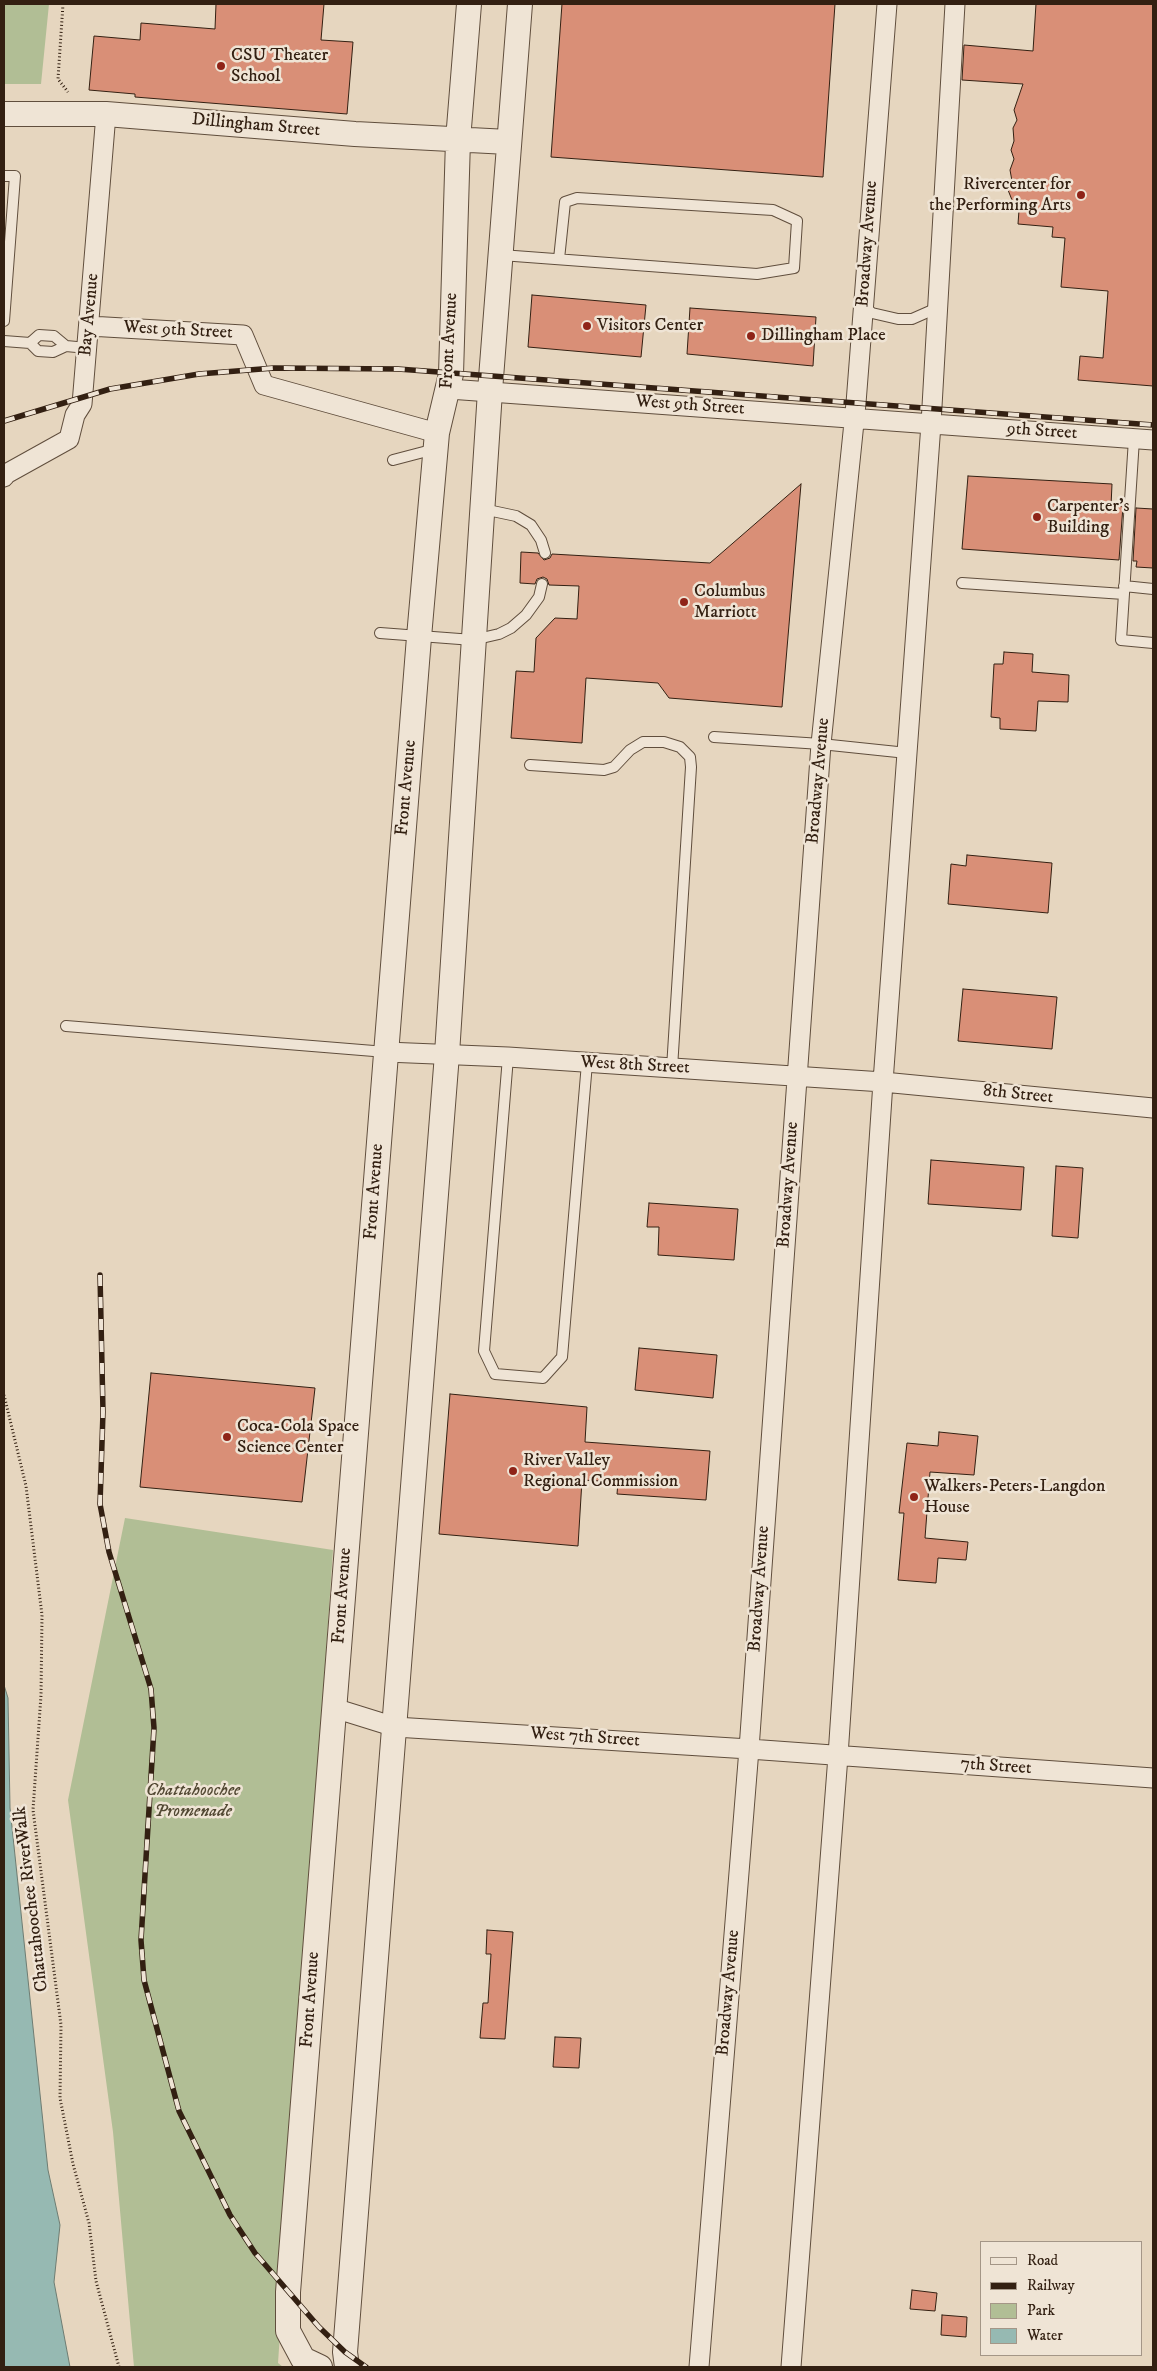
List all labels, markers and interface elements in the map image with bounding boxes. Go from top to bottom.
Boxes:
place label: CSU Theater School [231,45,328,88]
marker: CSU Theater School [215,60,227,72]
street label: Dillingham Street [191,110,321,142]
place label: Rivercenter for the Performing Arts [929,174,1071,216]
street label: Broadway Avenue [853,180,883,308]
marker: Rivercenter for the Performing Arts [1075,189,1087,201]
street label: Bay Avenue [76,273,104,357]
street label: Front Avenue [437,292,463,390]
place label: Visitors Center [597,315,703,337]
street label: West 9th Street [123,317,233,345]
marker: Visitors Center [581,320,593,332]
place label: Dillingham Place [761,325,886,347]
marker: Dillingham Place [745,330,757,342]
street label: West 9th Street [635,391,745,421]
street label: 9th Street [1006,419,1078,445]
place label: Carpenter's Building [1047,496,1129,538]
marker: Carpenter's Building [1031,511,1043,523]
place label: Columbus Marriott [694,581,765,624]
marker: Columbus Marriott [678,596,690,608]
street label: Broadway Avenue [803,717,835,845]
street label: Front Avenue [392,739,422,837]
street label: West 8th Street [580,1052,690,1080]
street label: 8th Street [982,1081,1054,1109]
street label: Broadway Avenue [774,1121,804,1249]
street label: Front Avenue [361,1143,389,1241]
place label: Coca-Cola Space Science Center [237,1416,359,1458]
marker: Coca-Cola Space Science Center [221,1431,233,1443]
place label: River Valley Regional Commission [523,1450,678,1492]
marker: River Valley Regional Commission [507,1465,519,1477]
place label: Walkers-Peters-Langdon House [924,1476,1106,1518]
marker: Walkers-Peters-Langdon House [908,1491,920,1503]
street label: Broadway Avenue [745,1525,775,1653]
street label: Front Avenue [329,1547,357,1645]
street label: West 7th Street [529,1723,641,1753]
street label: 7th Street [960,1754,1032,1780]
park label: Chattahoochee Promenade [146,1780,240,1822]
street label: Chattahoochee RiverWalk [10,1805,54,1993]
street label: Broadway Avenue [713,1929,745,2057]
street label: Front Avenue [297,1951,325,2049]
legend [980,2241,1142,2356]
text: Road [1027,2251,1058,2270]
text: Railway [1027,2276,1075,2295]
text: Park [1027,2301,1055,2320]
text: Water [1027,2326,1063,2345]

